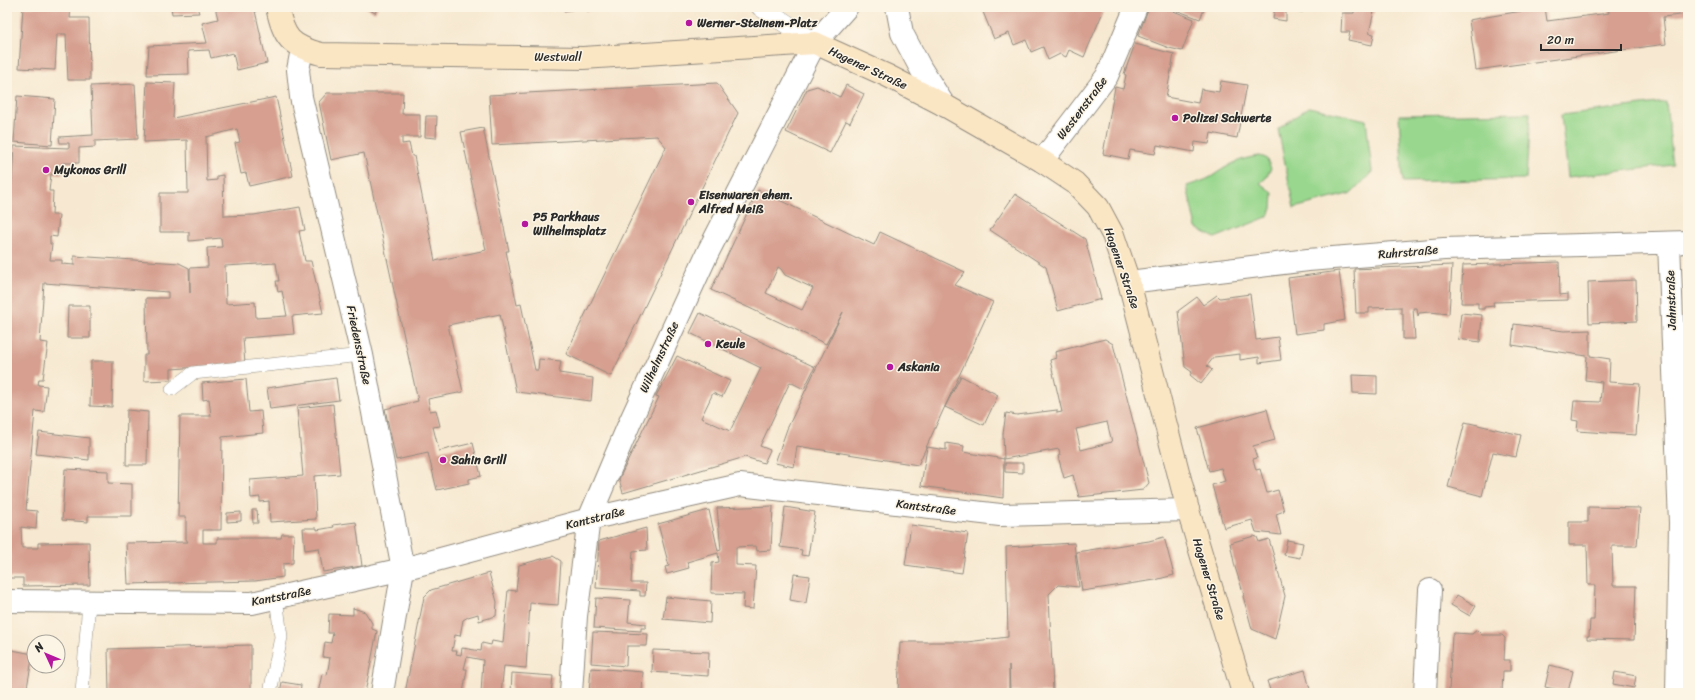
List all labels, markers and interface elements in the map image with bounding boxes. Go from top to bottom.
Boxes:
place label: Werner-Steinem-Platz [697,12,818,34]
marker: Werner-Steinem-Platz [684,18,694,28]
scale bar [1541,26,1621,52]
text: 20 m [1547,29,1574,51]
street label: Hagener Straße [825,40,911,96]
street label: Westwall [534,46,582,68]
street label: Westenstraße [1051,71,1113,145]
place label: Polizei Schwerte [1183,107,1271,129]
marker: Polizei Schwerte [1170,113,1180,123]
place label: Mykonos Grill [53,159,127,181]
marker: Mykonos Grill [41,165,51,175]
place label: Eisenwaren ehem. Alfred Meiß [698,184,793,220]
marker: Eisenwaren ehem. Alfred Meiß [686,197,696,207]
place label: P5 Parkhaus Wilhelmsplatz [533,206,607,242]
marker: P5 Parkhaus Wilhelmsplatz [520,219,530,229]
street label: Hagener Straße [1098,224,1146,312]
street label: Ruhrstraße [1377,238,1439,266]
street label: Jahnstraße [1659,270,1683,331]
street label: Friedensstraße [340,303,378,387]
street label: Wilhelmstraße [633,318,685,396]
place label: Keule [715,333,745,355]
marker: Keule [703,339,713,349]
place label: Askania [897,356,941,378]
marker: Askania [885,362,895,372]
place label: Sahin Grill [450,449,507,471]
marker: Sahin Grill [438,455,448,465]
street label: Kantstraße [895,492,957,522]
street label: Kantstraße [563,500,627,536]
street label: Hagener Straße [1186,535,1232,623]
street label: Kantstraße [249,579,313,613]
north arrow [26,634,66,674]
text: N [29,638,49,657]

